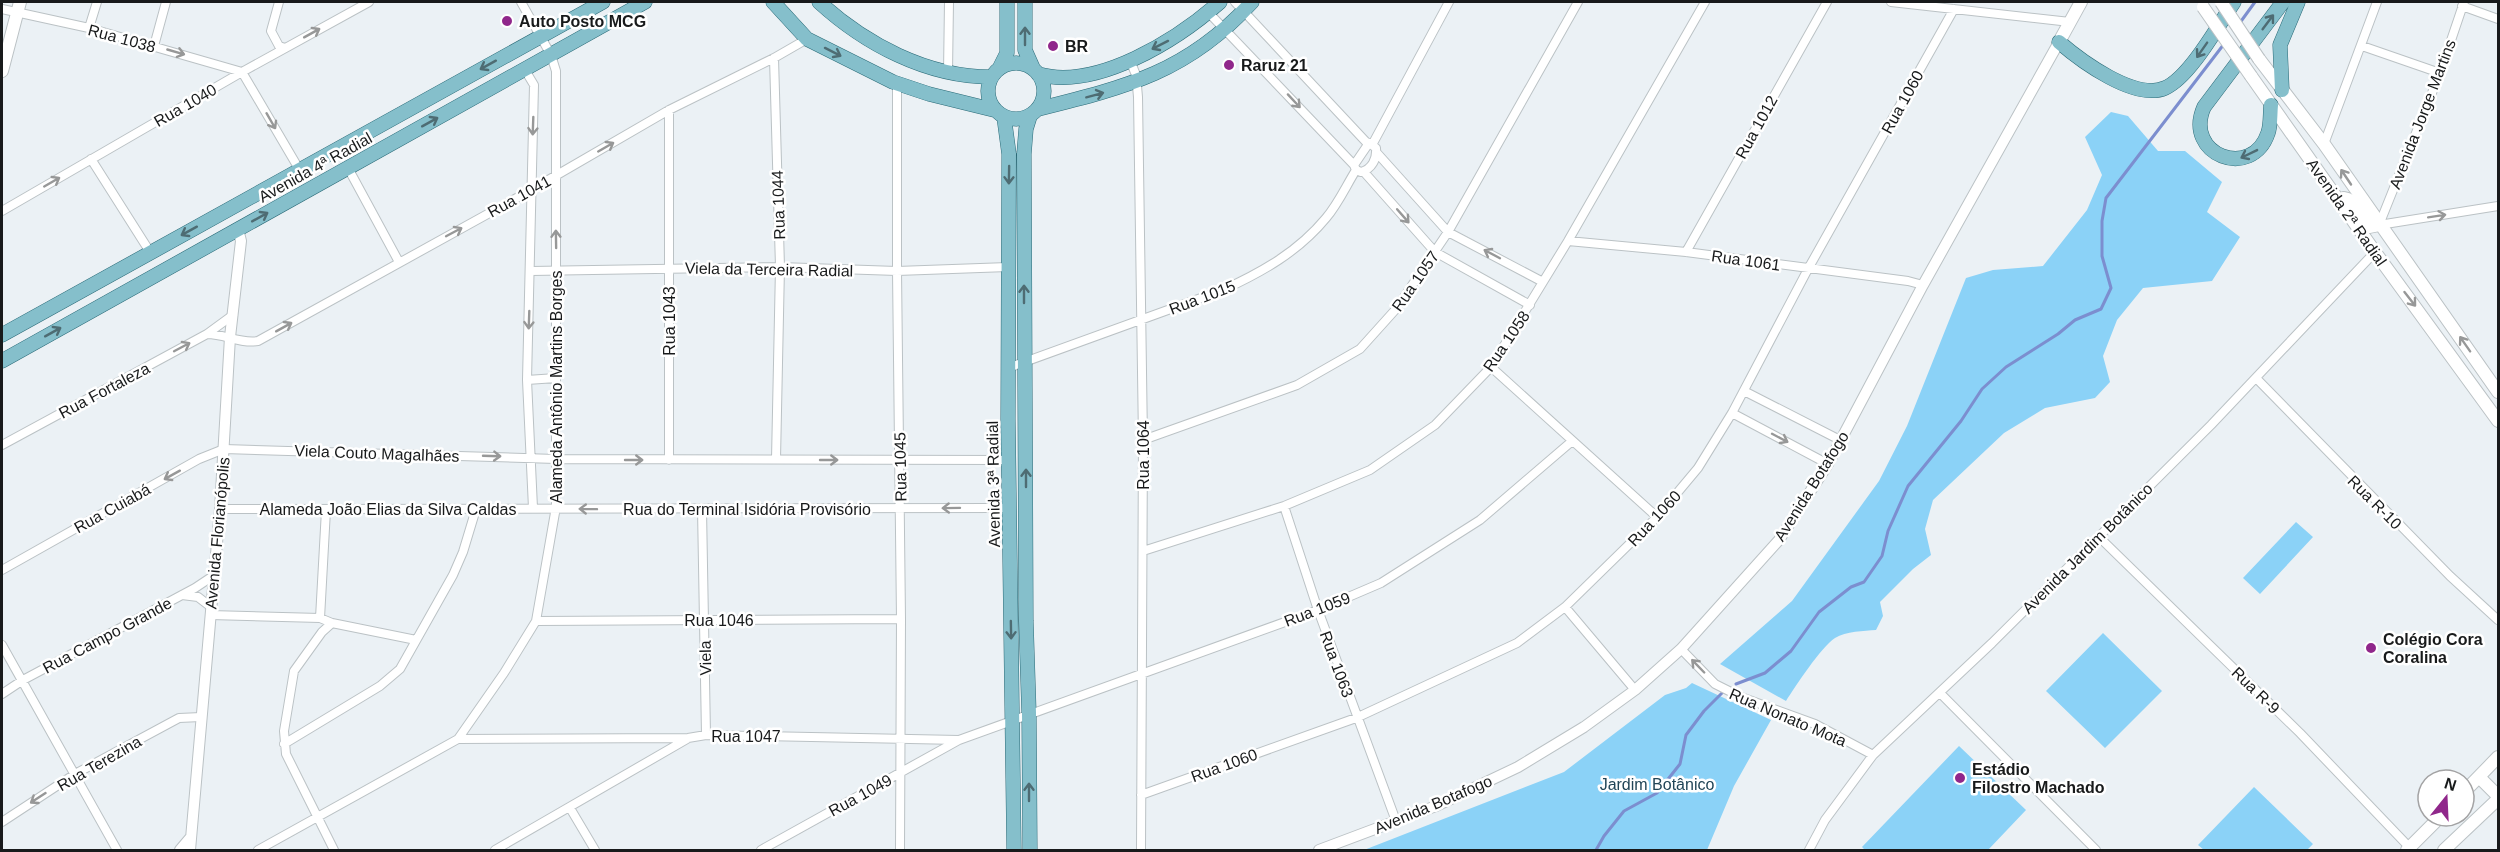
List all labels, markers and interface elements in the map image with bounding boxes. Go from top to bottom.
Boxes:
place label: Auto Posto MCG [519,13,646,30]
marker: Auto Posto MCG [500,14,514,28]
one-way arrow [2261,14,2274,30]
street label: Rua 1038 [86,21,158,56]
one-way arrow [1019,26,1031,46]
one-way arrow [302,27,320,38]
street label: Avenida Jorge Martins [2386,37,2459,191]
place label: BR [1065,38,1089,55]
marker: BR [1046,39,1060,53]
one-way arrow [1151,39,1169,51]
one-way arrow [2195,42,2208,58]
one-way arrow [824,46,841,58]
one-way arrow [166,47,185,58]
place label: Raruz 21 [1241,57,1308,74]
marker: Raruz 21 [1222,58,1236,72]
one-way arrow [480,59,497,71]
street label: Rua 1060 [1878,68,1927,137]
street label: Rua 1040 [151,81,220,130]
one-way arrow [1085,89,1104,100]
street label: Rua 1012 [1732,93,1781,162]
one-way arrow [1287,94,1301,109]
one-way arrow [265,112,277,129]
one-way arrow [527,115,539,135]
one-way arrow [421,116,438,128]
street label: Avenida 4ª Radial [256,129,375,206]
one-way arrow [597,140,614,152]
one-way arrow [2240,149,2258,161]
street label: Avenida 2ª Radial [2303,156,2390,269]
one-way arrow [1003,165,1015,185]
one-way arrow [2340,169,2352,186]
street label: Rua 1044 [769,170,788,240]
street label: Rua 1041 [485,172,554,221]
one-way arrow [43,176,60,188]
one-way arrow [1396,208,1410,223]
one-way arrow [2426,210,2446,221]
one-way arrow [250,211,268,222]
one-way arrow [181,225,198,237]
one-way arrow [445,226,462,238]
one-way arrow [551,229,562,249]
street label: Rua 1061 [1710,247,1782,274]
street label: Rua 1057 [1389,248,1442,315]
one-way arrow [1483,248,1501,260]
street label: Viela da Terceira Radial [685,260,853,279]
street label: Alameda Antônio Martins Borges [548,270,565,504]
street label: Rua 1015 [1167,277,1238,318]
one-way arrow [1018,284,1030,304]
street label: Rua 1043 [661,286,678,356]
one-way arrow [2404,290,2417,306]
street label: Rua 1058 [1480,308,1533,375]
one-way arrow [524,310,535,330]
one-way arrow [274,321,292,332]
one-way arrow [43,326,61,337]
one-way arrow [2459,336,2471,353]
one-way arrow [173,341,191,353]
street label: Rua Fortaleza [56,359,153,422]
street label: Rua 1064 [1135,420,1152,490]
street label: Avenida 3ª Radial [984,421,1003,547]
street label: Avenida Botafogo [1771,428,1852,544]
street label: Rua 1045 [891,432,910,502]
one-way arrow [1771,433,1789,445]
street label: Viela Couto Magalhães [294,442,460,465]
one-way arrow [482,451,502,462]
one-way arrow [624,454,644,465]
one-way arrow [819,454,839,466]
street label: Avenida Florianópolis [202,456,233,610]
one-way arrow [163,469,180,481]
one-way arrow [1020,469,1032,489]
street label: Rua R-10 [2344,472,2405,533]
street label: Rua Cuiabá [71,480,153,536]
street label: Avenida Jardim Botânico [2019,480,2156,617]
street label: Rua 1060 [1624,487,1684,550]
street label: Alameda João Elias da Silva Caldas [259,501,517,518]
street label: Rua do Terminal Isidória Provisório [623,501,871,518]
one-way arrow [579,503,599,514]
one-way arrow [941,503,961,514]
street label: Rua 1059 [1282,589,1353,630]
street label: Rua Campo Grande [40,594,175,677]
street label: Rua 1046 [684,612,754,629]
one-way arrow [1006,619,1017,639]
street label: Rua 1063 [1317,629,1356,700]
place label: Colégio Cora Coralina [2383,631,2483,666]
street label: Viela [697,640,714,676]
marker: Colégio Cora Coralina [2364,641,2378,655]
one-way arrow [1691,659,1705,674]
street label: Rua R-9 [2228,664,2283,717]
street label: Rua Nonato Mota [1727,685,1849,750]
street label: Rua 1047 [711,728,781,745]
street label: Rua Terezina [54,733,144,794]
street label: Rua 1060 [1189,746,1260,785]
place label: Estádio Filostro Machado [1972,761,2105,796]
north arrow [2416,768,2476,828]
street label: Rua 1049 [826,771,895,820]
marker: Estádio Filostro Machado [1953,771,1967,785]
street label: Avenida Botafogo [1372,772,1495,837]
text: N [2442,774,2459,794]
park label: Jardim Botânico [1600,776,1714,793]
one-way arrow [1023,783,1035,803]
one-way arrow [30,792,47,804]

